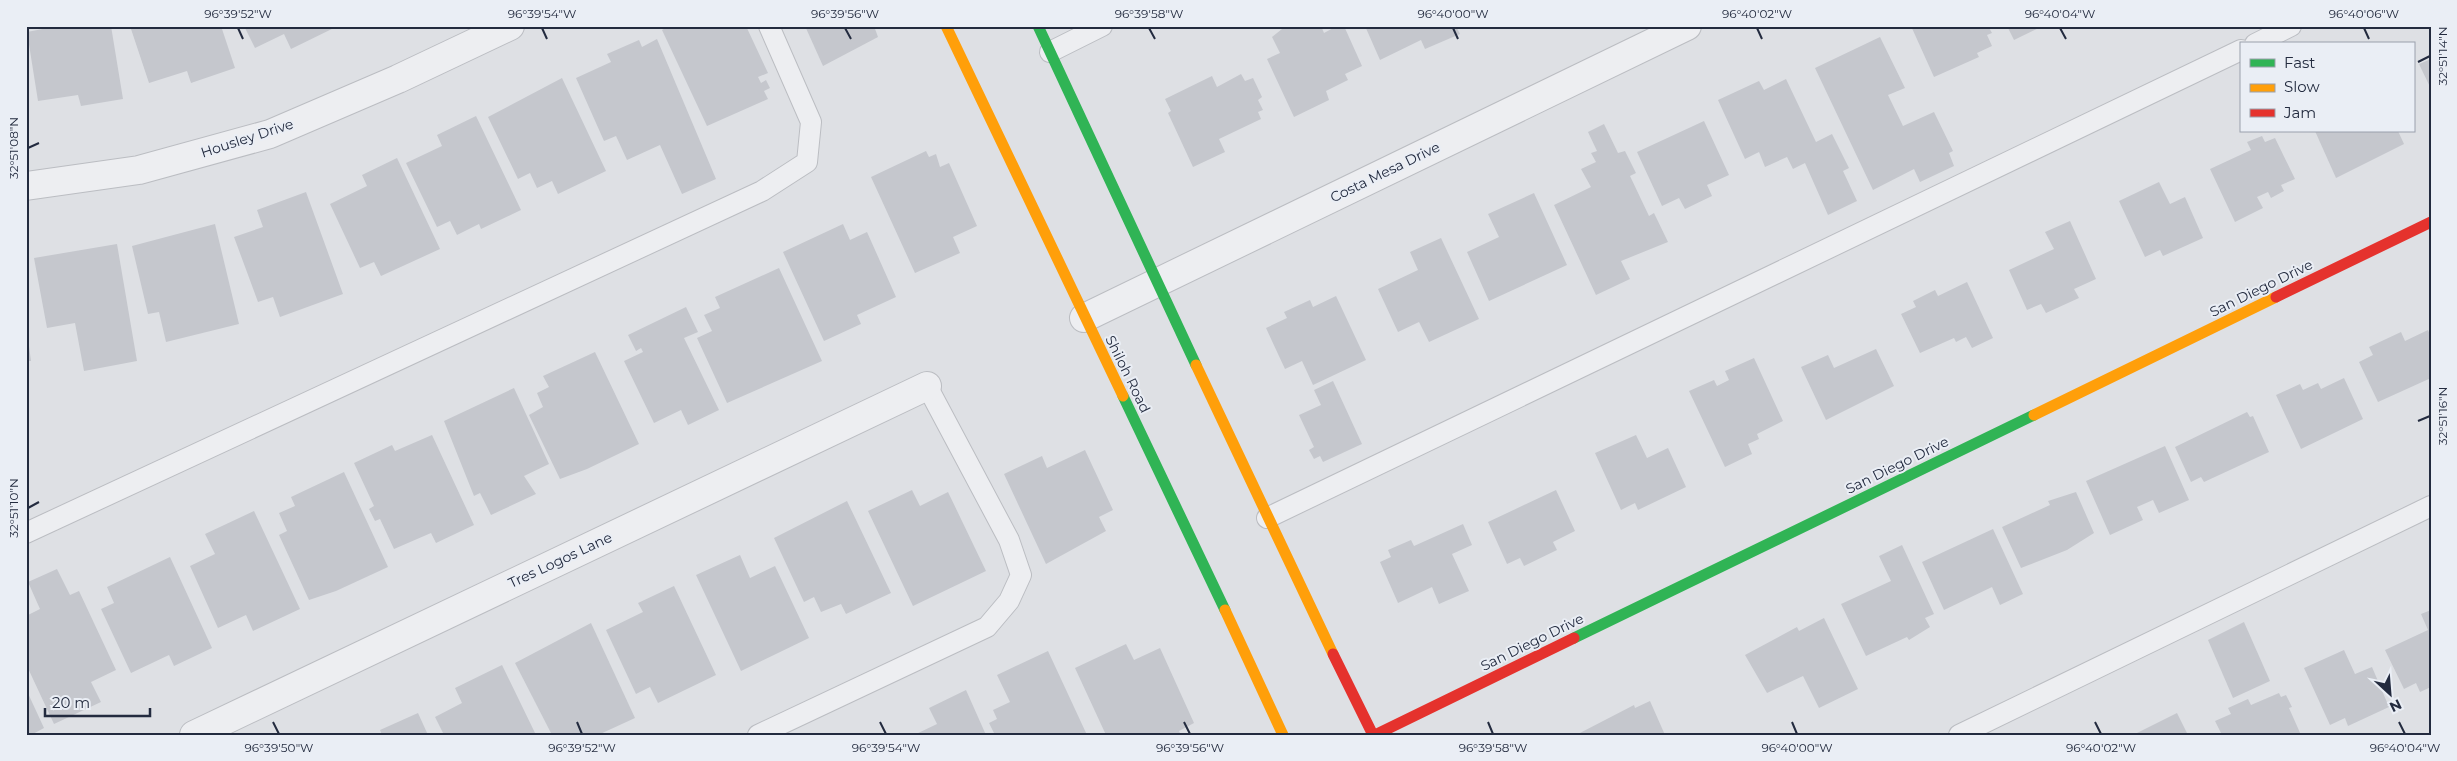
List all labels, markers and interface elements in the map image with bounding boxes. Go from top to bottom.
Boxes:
text: 96°39'52"W [204,6,272,21]
text: 96°39'54"W [508,6,576,21]
text: 96°39'56"W [811,6,879,21]
text: 96°39'58"W [1115,6,1183,21]
text: 96°40'00"W [1417,6,1489,21]
text: 96°40'02"W [1722,6,1792,21]
text: 96°40'04"W [2025,6,2095,21]
text: 96°40'06"W [2329,6,2399,21]
text: 32°51'14"N [2435,27,2450,85]
legend [2240,42,2414,132]
text: Fast [2284,53,2315,72]
text: Slow [2284,77,2320,96]
text: Jam [2283,103,2316,122]
street label: Housley Drive [198,115,296,161]
text: 32°51'08"N [6,117,21,179]
street label: Costa Mesa Drive [1327,138,1443,206]
street label: San Diego Drive [2206,255,2316,321]
street label: Shiloh Road [1101,332,1155,416]
text: 32°51'16"N [2435,387,2450,445]
street label: San Diego Drive [1842,432,1952,498]
text: 32°51'10"N [6,478,21,538]
street label: Tres Logos Lane [505,528,615,592]
street label: San Diego Drive [1477,609,1587,675]
north arrow [2364,668,2414,718]
scale bar [45,686,150,718]
text: 20 m [52,693,90,712]
text: N [2387,695,2405,716]
text: 96°39'50"W [245,740,313,755]
text: 96°39'52"W [548,740,616,755]
text: 96°39'54"W [852,740,920,755]
text: 96°39'56"W [1156,740,1224,755]
text: 96°39'58"W [1459,740,1527,755]
text: 96°40'00"W [1761,740,1833,755]
text: 96°40'02"W [2066,740,2136,755]
text: 96°40'04"W [2370,740,2440,755]

